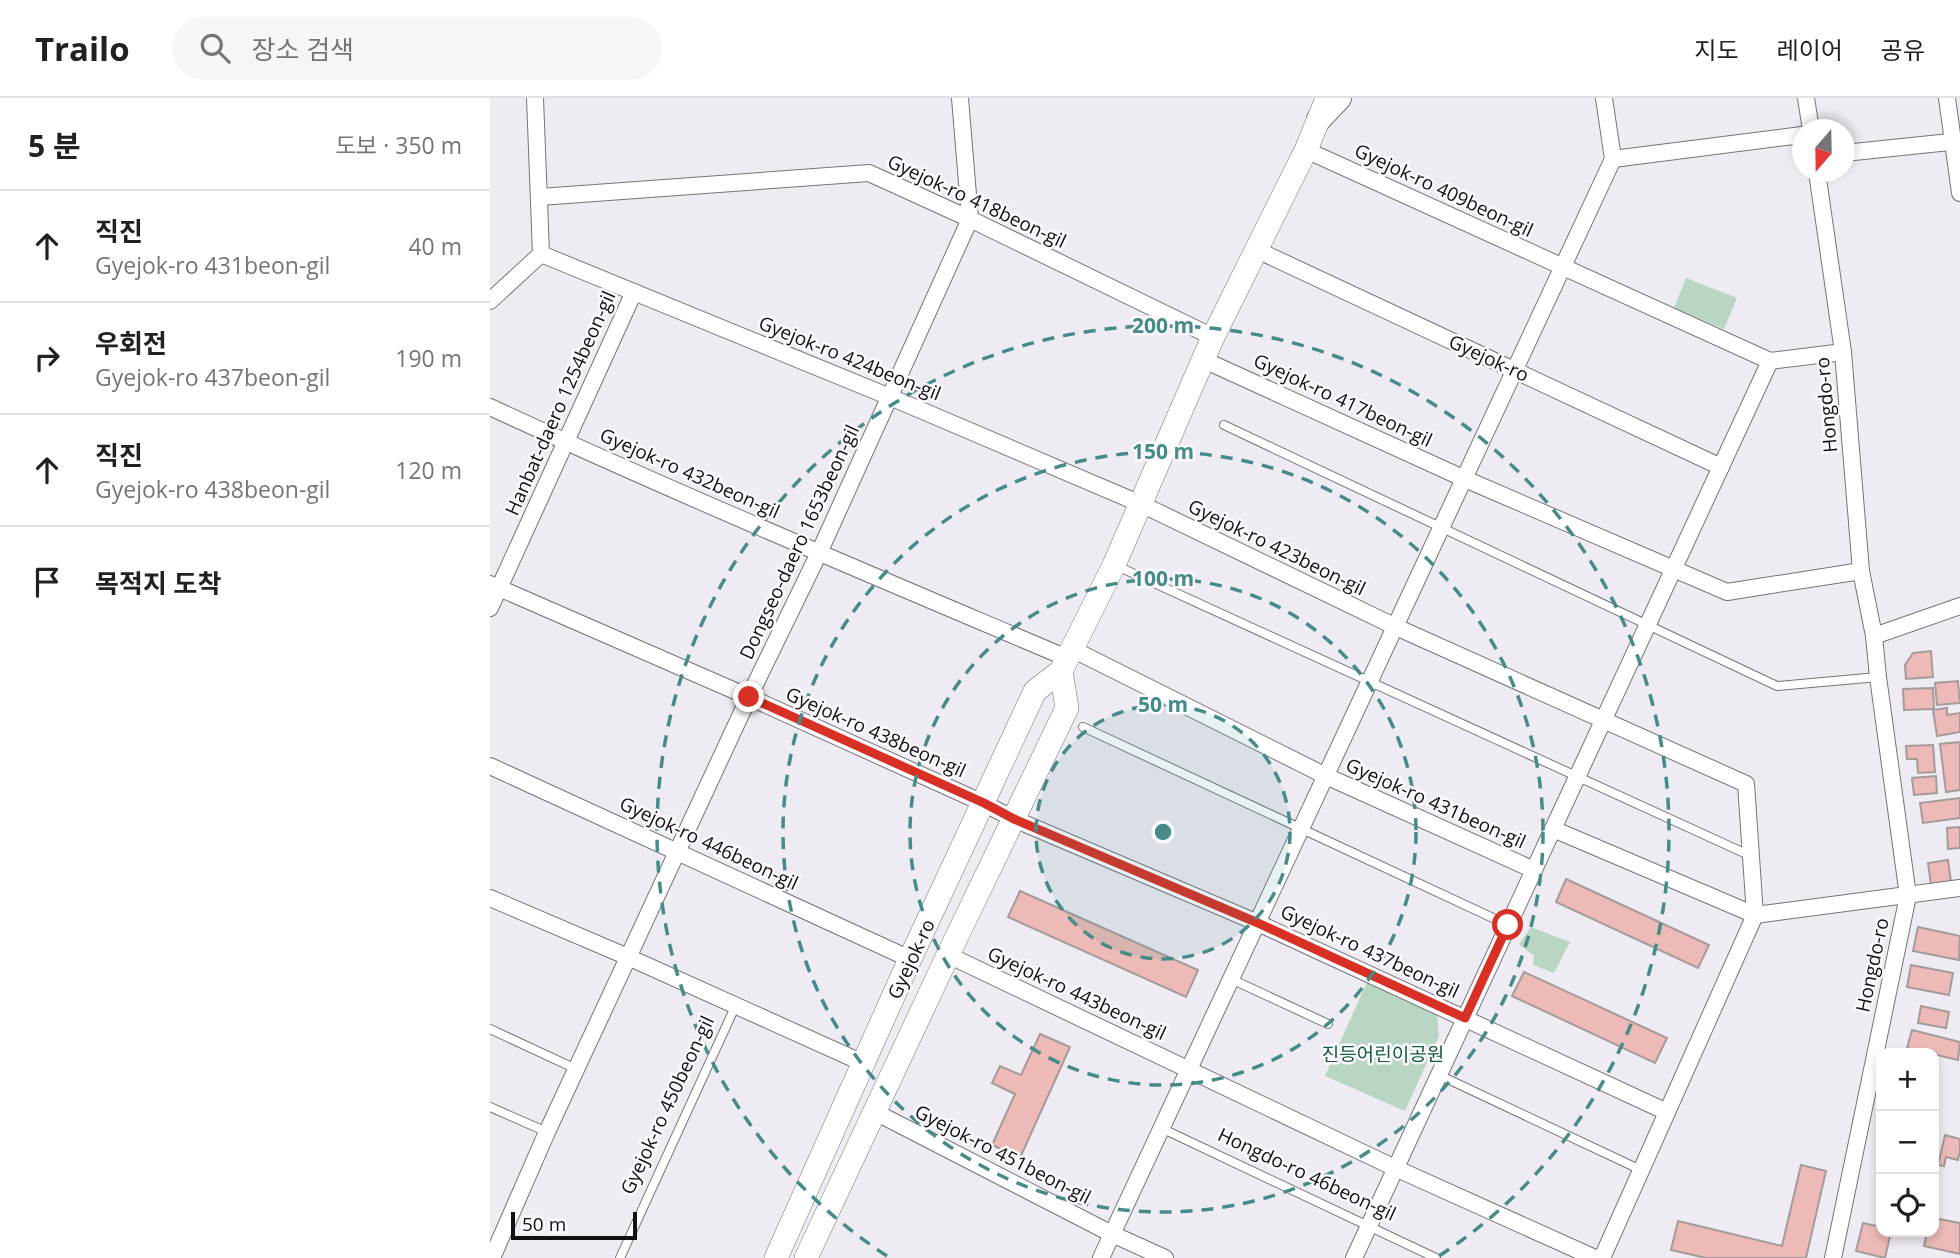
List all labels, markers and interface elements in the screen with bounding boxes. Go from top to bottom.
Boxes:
search box [172,17,662,80]
text: Trailo [35,26,130,71]
icon: search [196,29,234,67]
text: 장소 검색 [252,31,354,67]
text: 지도 [1694,33,1739,66]
text: 레이어 [1777,33,1843,66]
text: 공유 [1881,33,1925,66]
north arrow [1792,119,1855,182]
text: 5 분 [28,125,81,166]
text: 도보 · 350 m [335,129,462,161]
street label: Gyejok-ro 409beon-gil [1350,137,1538,243]
street label: Gyejok-ro 418beon-gil [883,148,1071,254]
text: 직진 [95,213,143,249]
icon: ahead [28,227,66,265]
text: 40 m [408,230,462,262]
text: Gyejok-ro 431beon-gil [95,249,330,281]
street label: Hanbat-daero 1254beon-gil [499,287,621,519]
street label: Gyejok-ro 424beon-gil [755,310,945,406]
text: 200 m [1132,311,1194,339]
text: 우회전 [95,325,167,361]
street label: Gyejok-ro [1445,328,1533,388]
icon: right [28,339,66,377]
text: 190 m [395,342,462,374]
street label: Gyejok-ro 417beon-gil [1249,347,1437,453]
street label: Hongdo-ro [1809,356,1843,454]
text: Gyejok-ro 437beon-gil [95,361,330,393]
street label: Dongseo-daero 1653beon-gil [733,420,865,664]
street label: Gyejok-ro 432beon-gil [596,422,784,524]
text: 직진 [95,437,143,473]
text: 150 m [1132,437,1194,465]
icon: ahead [28,451,66,489]
text: 120 m [395,454,462,486]
text: Gyejok-ro 438beon-gil [95,473,330,505]
street label: Gyejok-ro 423beon-gil [1184,493,1370,601]
icon: arrive [28,563,66,601]
text: 100 m [1132,564,1194,592]
text: 목적지 도착 [95,565,221,601]
route end [733,681,764,712]
street label: Gyejok-ro 438beon-gil [782,681,970,783]
text: 50 m [1138,690,1188,718]
street label: Gyejok-ro 431beon-gil [1342,752,1530,854]
street label: Gyejok-ro 446beon-gil [615,790,803,896]
centre of rings [1151,820,1175,844]
street label: Gyejok-ro 437beon-gil [1276,898,1464,1004]
route start [1492,909,1523,940]
street label: Gyejok-ro [881,915,941,1003]
street label: Hongdo-ro [1849,915,1895,1015]
street label: Gyejok-ro 443beon-gil [983,940,1171,1046]
street label: Gyejok-ro 450beon-gil [614,1011,720,1199]
park label: 진등어린이공원 [1322,1041,1444,1067]
map controls [1876,1048,1939,1237]
button: + [1876,1048,1939,1111]
street label: Gyejok-ro 451beon-gil [910,1098,1096,1210]
button: − [1876,1111,1939,1174]
street label: Hongdo-ro 46beon-gil [1214,1121,1400,1227]
button: locate [1876,1174,1939,1237]
scale bar [511,1209,637,1241]
text: 50 m [522,1211,566,1237]

